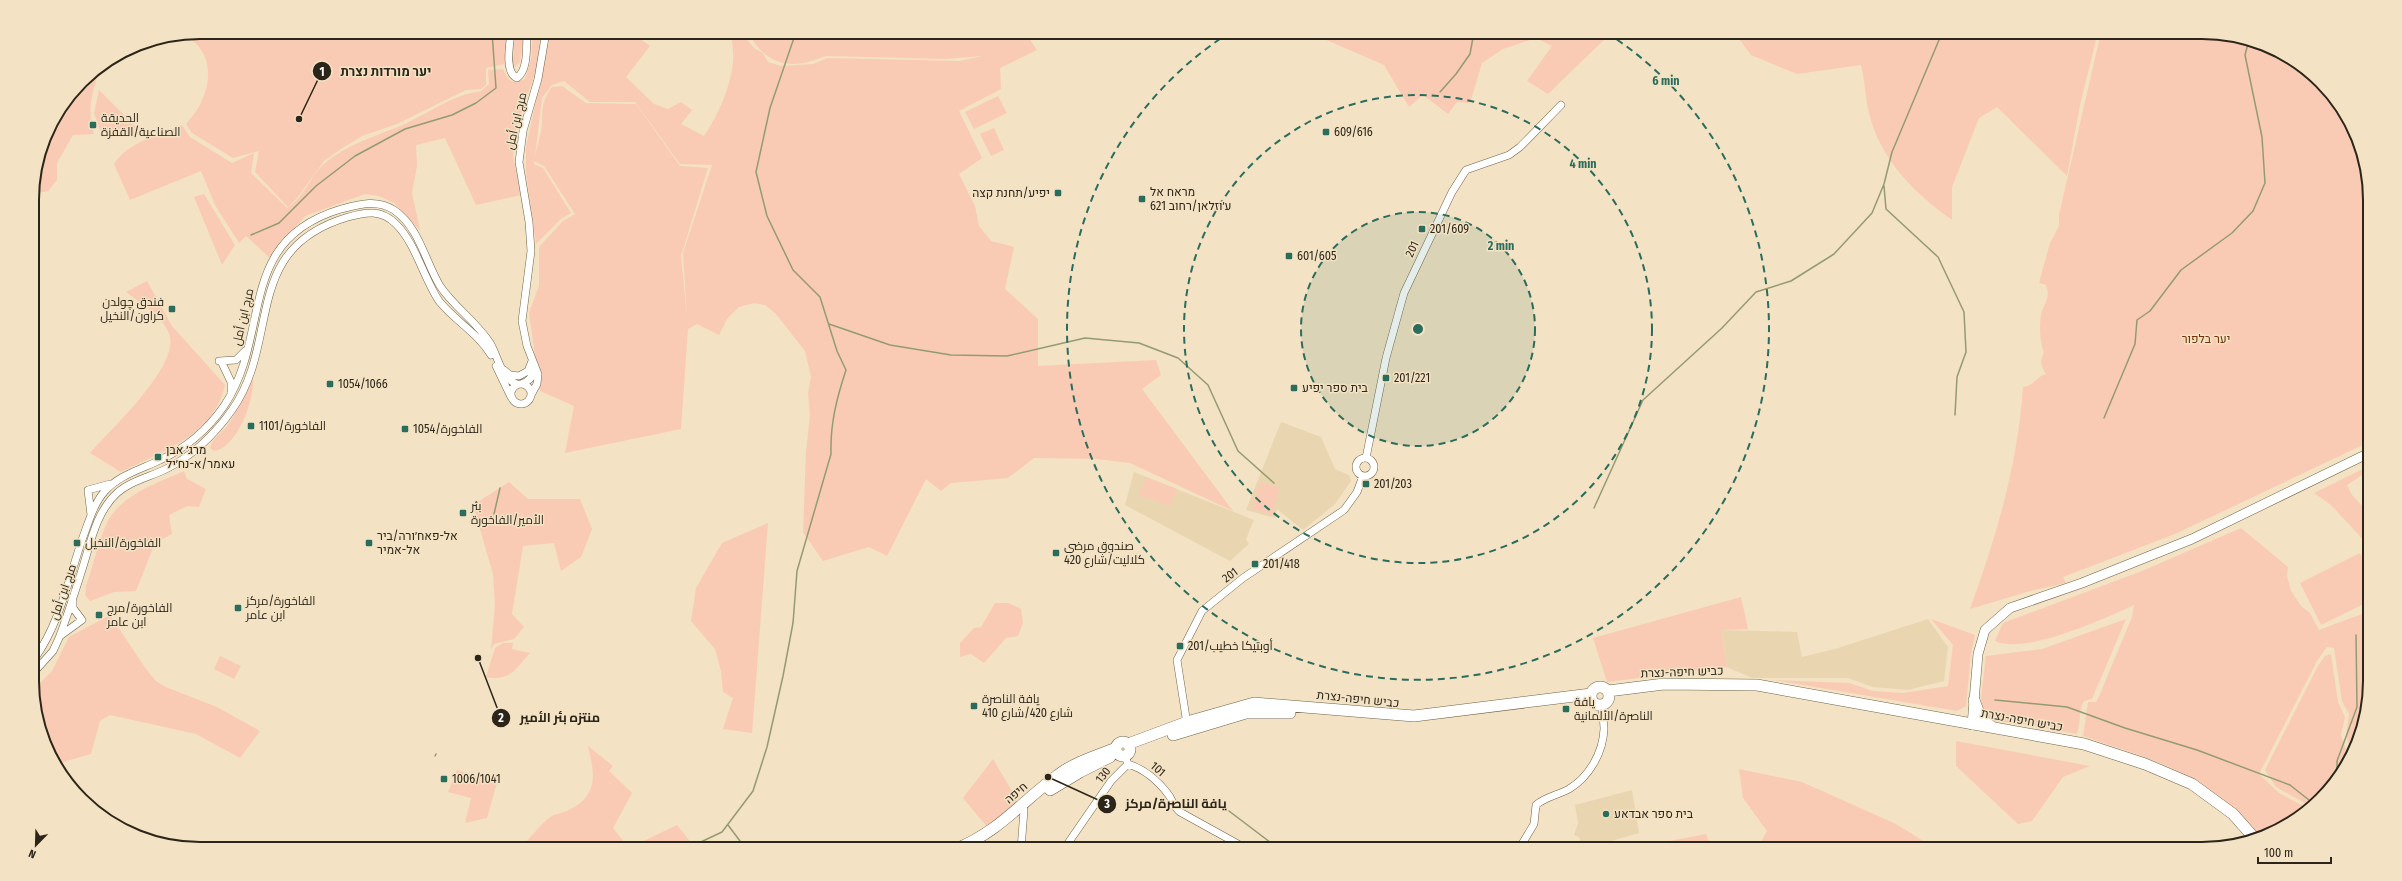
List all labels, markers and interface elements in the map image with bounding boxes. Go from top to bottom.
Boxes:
callout: יער מורדות נצרת [312,59,439,84]
text: יער מורדות נצרת [341,64,431,79]
text: 1 [319,65,325,79]
text: 6 min [1652,74,1680,88]
street label: مرج ابن أمل [502,91,530,151]
place label: الحديقة الصناعية/القفزة [101,111,181,139]
marker: الحديقة الصناعية/القفزة [88,120,98,130]
place label: 609/616 [1334,125,1373,139]
marker: 609/616 [1321,127,1331,137]
text: 4 min [1569,157,1597,171]
place label: מראח אל ע׳וזלאן/רחוב 621 [1150,185,1231,213]
place label: יפיע/תחנת קצה [972,186,1050,200]
marker: יפיע/תחנת קצה [1053,188,1063,198]
marker: מראח אל ע׳וזלאן/רחוב 621 [1137,194,1147,204]
place label: 201/609 [1430,222,1469,236]
marker: 201/609 [1417,224,1427,234]
street label: 201 [1402,239,1422,259]
text: 2 min [1487,239,1514,253]
place label: 601/605 [1297,249,1337,263]
marker: 601/605 [1284,251,1294,261]
street label: مرج ابن أمل [229,287,257,347]
place label: فندق چولدن كراون/النخيل [100,295,164,323]
marker: فندق چولدن كراون/النخيل [167,304,177,314]
centre of rings [1411,322,1425,336]
park label: יער בלפור [2182,332,2230,346]
place label: 201/221 [1394,371,1430,385]
marker: 201/221 [1381,373,1391,383]
place label: 1054/1066 [338,377,388,391]
marker: 1054/1066 [325,379,335,389]
place label: בית ספר יפיע [1302,381,1369,395]
marker: בית ספר יפיע [1289,383,1299,393]
place label: الفاخورة/1101 [259,419,326,433]
marker: الفاخورة/1101 [246,421,256,431]
place label: الفاخورة/1054 [413,422,482,436]
marker: الفاخورة/1054 [400,424,410,434]
place label: מרג׳ אבן עאמר/א-נח׳יל [166,443,235,471]
marker: מרג׳ אבן עאמר/א-נח׳יל [153,452,163,462]
place label: 201/203 [1374,477,1412,491]
marker: 201/203 [1361,479,1371,489]
place label: بئر الأمير/الفاخورة [470,499,544,527]
marker: بئر الأمير/الفاخورة [458,508,468,518]
place label: אל-פאח׳ורה/ביר אל-אמיר [377,529,458,557]
place label: الفاخورة/النخيل [85,536,161,550]
marker: الفاخورة/النخيل [72,538,82,548]
marker: אל-פאח׳ורה/ביר אל-אמיר [364,538,374,548]
place label: صندوق مرضى كلاليت/شارع 420 [1064,539,1145,568]
marker: صندوق مرضى كلاليت/شارع 420 [1051,548,1061,558]
place label: 201/418 [1263,557,1300,571]
marker: 201/418 [1250,559,1260,569]
street label: مرج ابن أمل [46,562,80,622]
street label: 201 [1219,565,1241,585]
place label: الفاخورة/مركز ابن عامر [245,594,316,622]
place label: الفاخورة/مرج ابن عامر [106,601,172,629]
marker: الفاخورة/مركز ابن عامر [233,603,243,613]
marker: الفاخورة/مرج ابن عامر [94,610,104,620]
place label: أوبتيكا خطيب/201 [1188,638,1273,653]
marker: أوبتيكا خطيب/201 [1175,641,1185,651]
street label: כביש חיפה-נצרת [1640,664,1724,680]
street label: כביש חיפה-נצרת [1316,688,1400,710]
place label: يافة الناصرة شارع 420/شارع 410 [982,692,1073,721]
place label: يافة الناصرة/الألمانية [1574,695,1653,723]
marker: يافة الناصرة شارع 420/شارع 410 [969,701,979,711]
marker: يافة الناصرة/الألمانية [1561,704,1571,714]
callout: منتزه بئر الأمير [491,705,608,730]
street label: כביש חיפה-נצרת [1980,706,2064,734]
text: منتزه بئر الأمير [519,710,600,725]
text: 2 [497,711,504,725]
street label: 101 [1148,759,1168,779]
street label: 130 [1092,764,1114,786]
place label: 1006/1041 [452,772,501,786]
marker: 1006/1041 [439,774,449,784]
street label: חיפה [1002,779,1030,807]
callout: يافة الناصرة/مركز [1097,791,1235,816]
text: يافة الناصرة/مركز [1124,796,1227,811]
text: 3 [1103,797,1110,811]
place label: בית ספר אבדאע [1614,807,1694,821]
marker: בית ספר אבדאע [1601,809,1611,819]
north arrow [16,825,56,865]
scale bar [2258,839,2331,865]
text: N [27,846,38,861]
text: 100 m [2264,846,2293,860]

